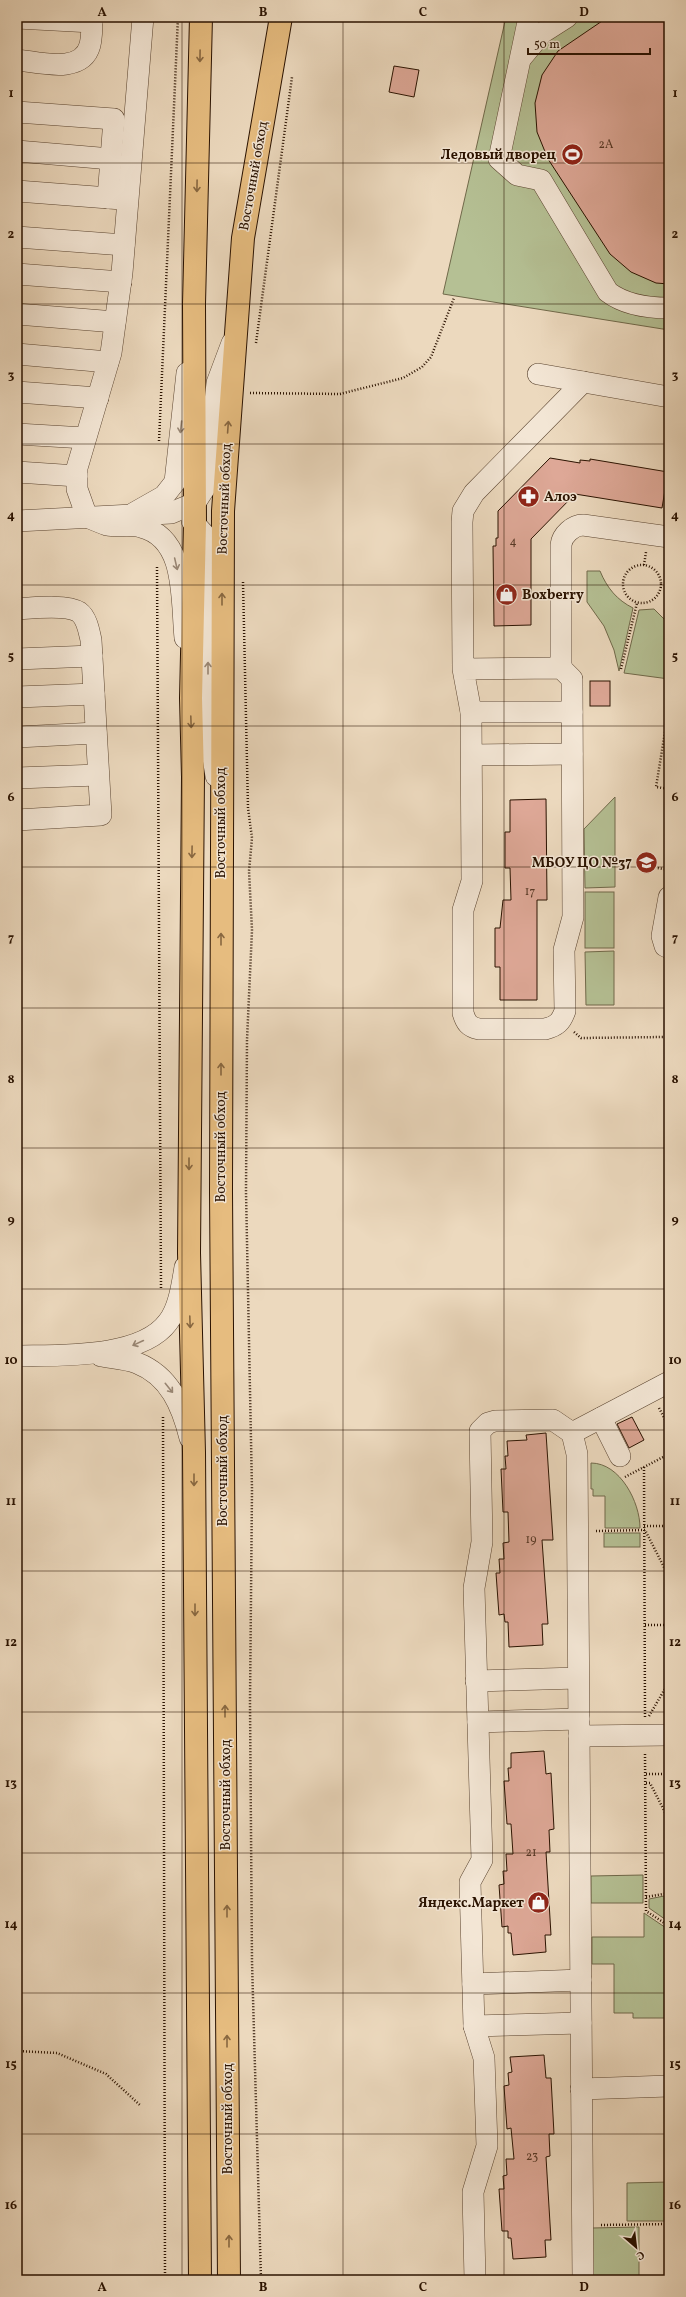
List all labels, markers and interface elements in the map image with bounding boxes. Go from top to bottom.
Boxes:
text: A [97,4,107,22]
text: B [259,4,268,22]
text: C [419,4,427,22]
text: D [579,4,589,22]
scale bar [528,30,650,56]
text: 50 m [534,37,560,53]
one-way arrow [196,49,204,62]
text: 1 [8,85,14,103]
text: 1 [672,85,678,103]
street label: Восточный обход [235,120,273,232]
house number: 2А [599,137,614,153]
sports icon: Ледовый дворец [559,142,585,168]
place label: Ледовый дворец [441,146,556,165]
one-way arrow [193,179,201,192]
text: 2 [8,226,15,244]
text: 2 [672,226,679,244]
text: 3 [8,367,15,385]
text: 3 [672,367,679,385]
one-way arrow [177,420,185,433]
one-way arrow [224,421,231,434]
street label: Восточный обход [214,443,236,555]
pharmacy icon: Алоэ [515,484,541,510]
place label: Алоэ [544,488,577,507]
text: 4 [7,507,15,525]
text: 4 [671,507,679,525]
house number: 4 [509,534,517,550]
one-way arrow [173,557,181,570]
shop icon: Boxberry [494,582,520,608]
place label: Boxberry [522,586,584,605]
one-way arrow [218,593,226,606]
text: 5 [8,648,14,666]
text: 5 [672,648,678,666]
one-way arrow [204,662,212,675]
one-way arrow [187,715,195,728]
street label: Восточный обход [212,767,231,879]
text: 6 [7,789,15,807]
text: 6 [671,789,679,807]
one-way arrow [188,845,196,858]
school or university icon: МБОУ ЦО №37 [634,850,660,876]
place label: МБОУ ЦО №37 [532,854,632,873]
house number: 17 [525,884,535,900]
text: 7 [8,930,14,948]
text: 7 [672,930,678,948]
one-way arrow [217,933,225,946]
one-way arrow [217,1063,225,1076]
text: 8 [7,1071,15,1089]
text: 8 [671,1071,679,1089]
street label: Восточный обход [212,1091,231,1203]
one-way arrow [185,1157,193,1170]
text: 9 [7,1211,15,1229]
text: 9 [671,1211,679,1229]
one-way arrow [187,1315,194,1328]
one-way arrow [133,1340,145,1347]
text: 10 [4,1352,18,1370]
text: 10 [668,1352,682,1370]
one-way arrow [165,1383,174,1393]
street label: Восточный обход [214,1415,233,1527]
one-way arrow [190,1473,198,1486]
text: 11 [6,1493,16,1511]
text: 11 [670,1493,680,1511]
house number: 19 [526,1532,536,1548]
one-way arrow [191,1603,199,1616]
text: 12 [5,1634,17,1652]
text: 12 [669,1634,681,1652]
one-way arrow [221,1705,229,1718]
street label: Восточный обход [217,1739,236,1851]
text: 13 [5,1775,17,1793]
text: 13 [669,1775,681,1793]
house number: 21 [525,1845,537,1861]
shop icon: Яндекс.Маркет [526,1890,552,1916]
place label: Яндекс.Маркет [418,1894,524,1913]
one-way arrow [223,1905,231,1918]
text: 14 [4,1916,18,1934]
text: 14 [668,1916,682,1934]
one-way arrow [224,2035,231,2048]
text: 15 [5,2056,17,2074]
text: 15 [669,2056,681,2074]
street label: Восточный обход [219,2063,238,2175]
house number: 23 [526,2149,538,2165]
text: 16 [5,2197,17,2215]
text: 16 [669,2197,681,2215]
north arrow [616,2227,656,2267]
one-way arrow [225,2235,233,2248]
text: С [633,2246,647,2263]
text: A [97,2279,107,2297]
text: B [259,2279,268,2297]
text: C [419,2279,427,2297]
text: D [579,2279,589,2297]

